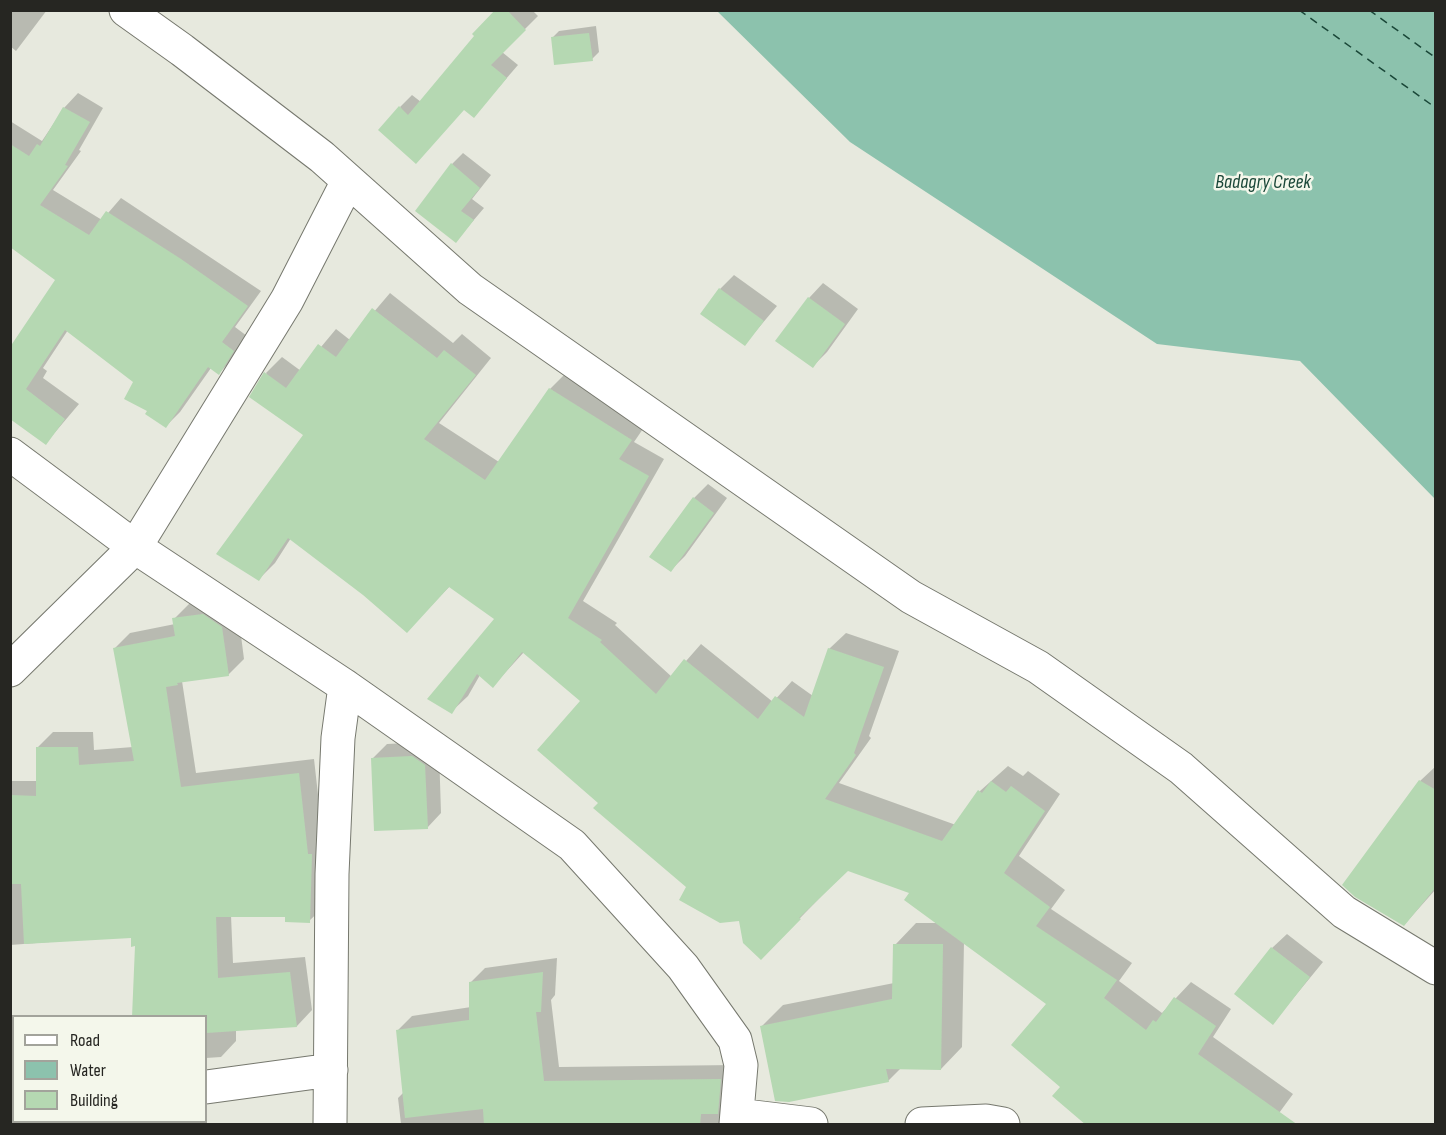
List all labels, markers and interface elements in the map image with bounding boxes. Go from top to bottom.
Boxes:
water label: Badagry Creek [1215,171,1311,195]
legend [12,1015,207,1123]
text: Road [70,1030,100,1051]
text: Water [70,1060,106,1081]
text: Building [70,1090,118,1111]

